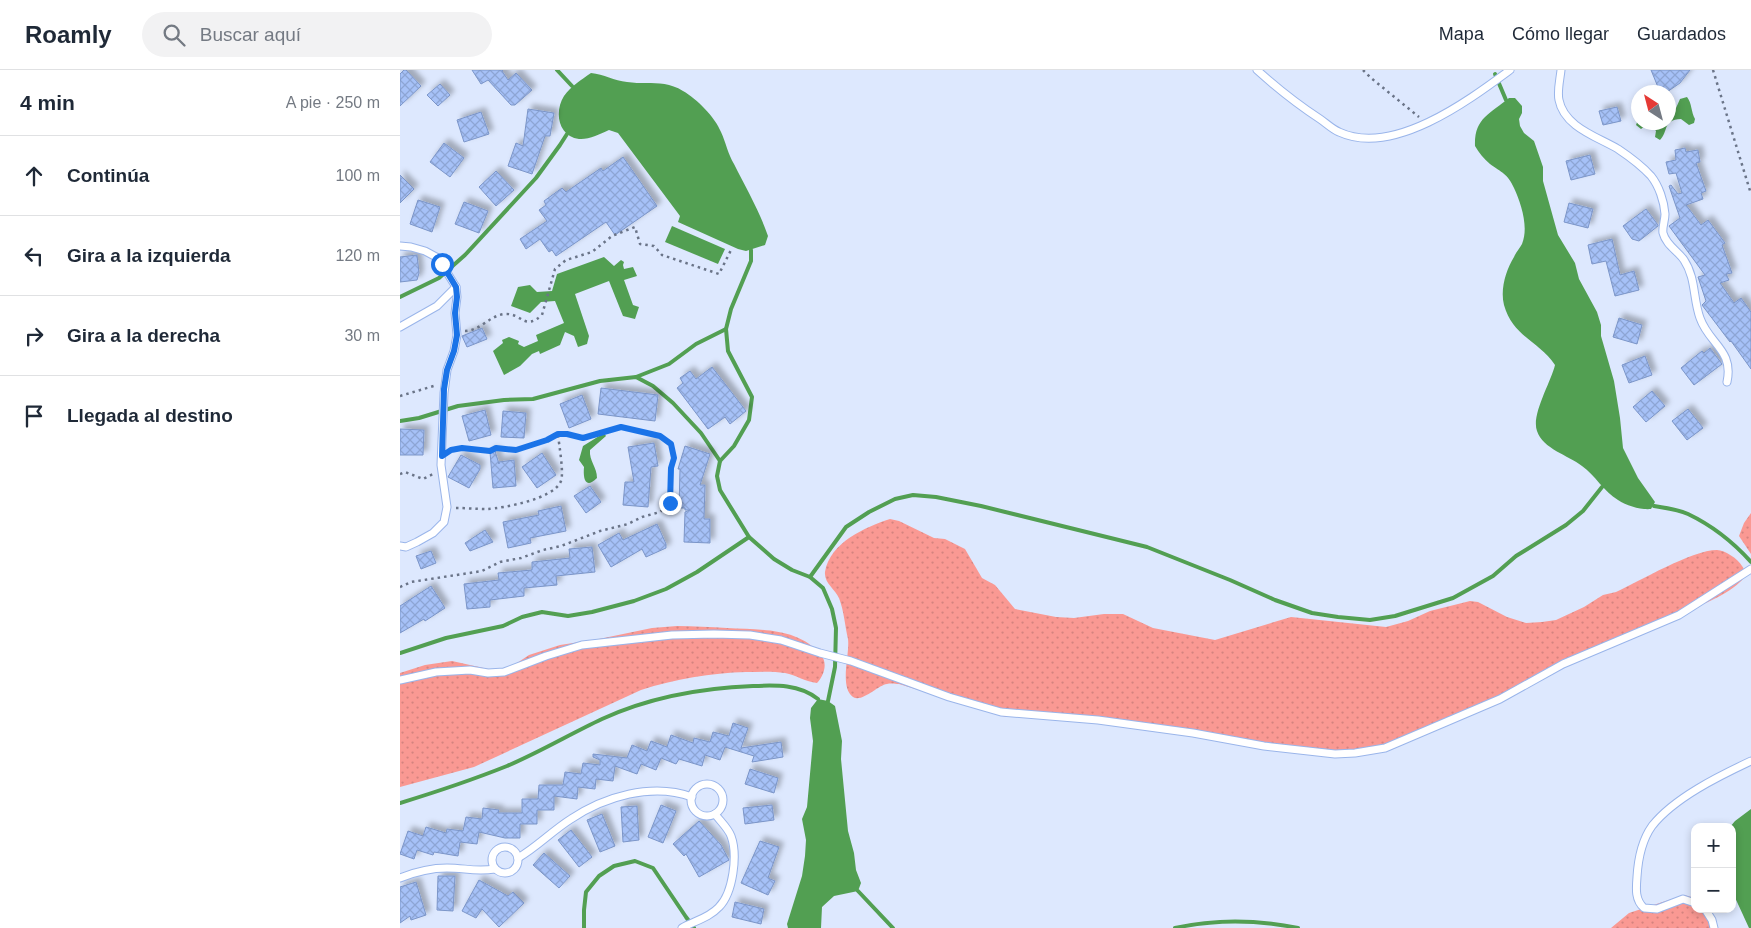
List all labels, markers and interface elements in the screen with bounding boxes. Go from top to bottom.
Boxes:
search box [142,12,492,57]
text: Roamly [25,21,112,48]
icon: search [160,21,188,49]
text: Buscar aquí [200,24,301,45]
text: Mapa [1439,24,1484,44]
text: Cómo llegar [1512,24,1609,44]
text: Guardados [1637,24,1726,44]
north arrow [1631,85,1676,130]
text: 4 min [20,91,75,114]
text: A pie · 250 m [286,94,380,111]
icon: ahead [20,162,48,190]
text: Continúa [67,165,149,186]
text: 100 m [336,167,380,184]
icon: left [20,242,48,270]
text: Gira a la izquierda [67,245,231,266]
text: 120 m [336,247,380,264]
route start [431,253,454,276]
icon: right [20,322,48,350]
text: Gira a la derecha [67,325,220,346]
text: 30 m [344,327,380,344]
icon: arrive [20,402,48,430]
text: Llegada al destino [67,405,233,426]
route end [659,492,682,515]
map controls [1691,823,1736,913]
button: + [1691,823,1736,868]
button: − [1691,868,1736,913]

